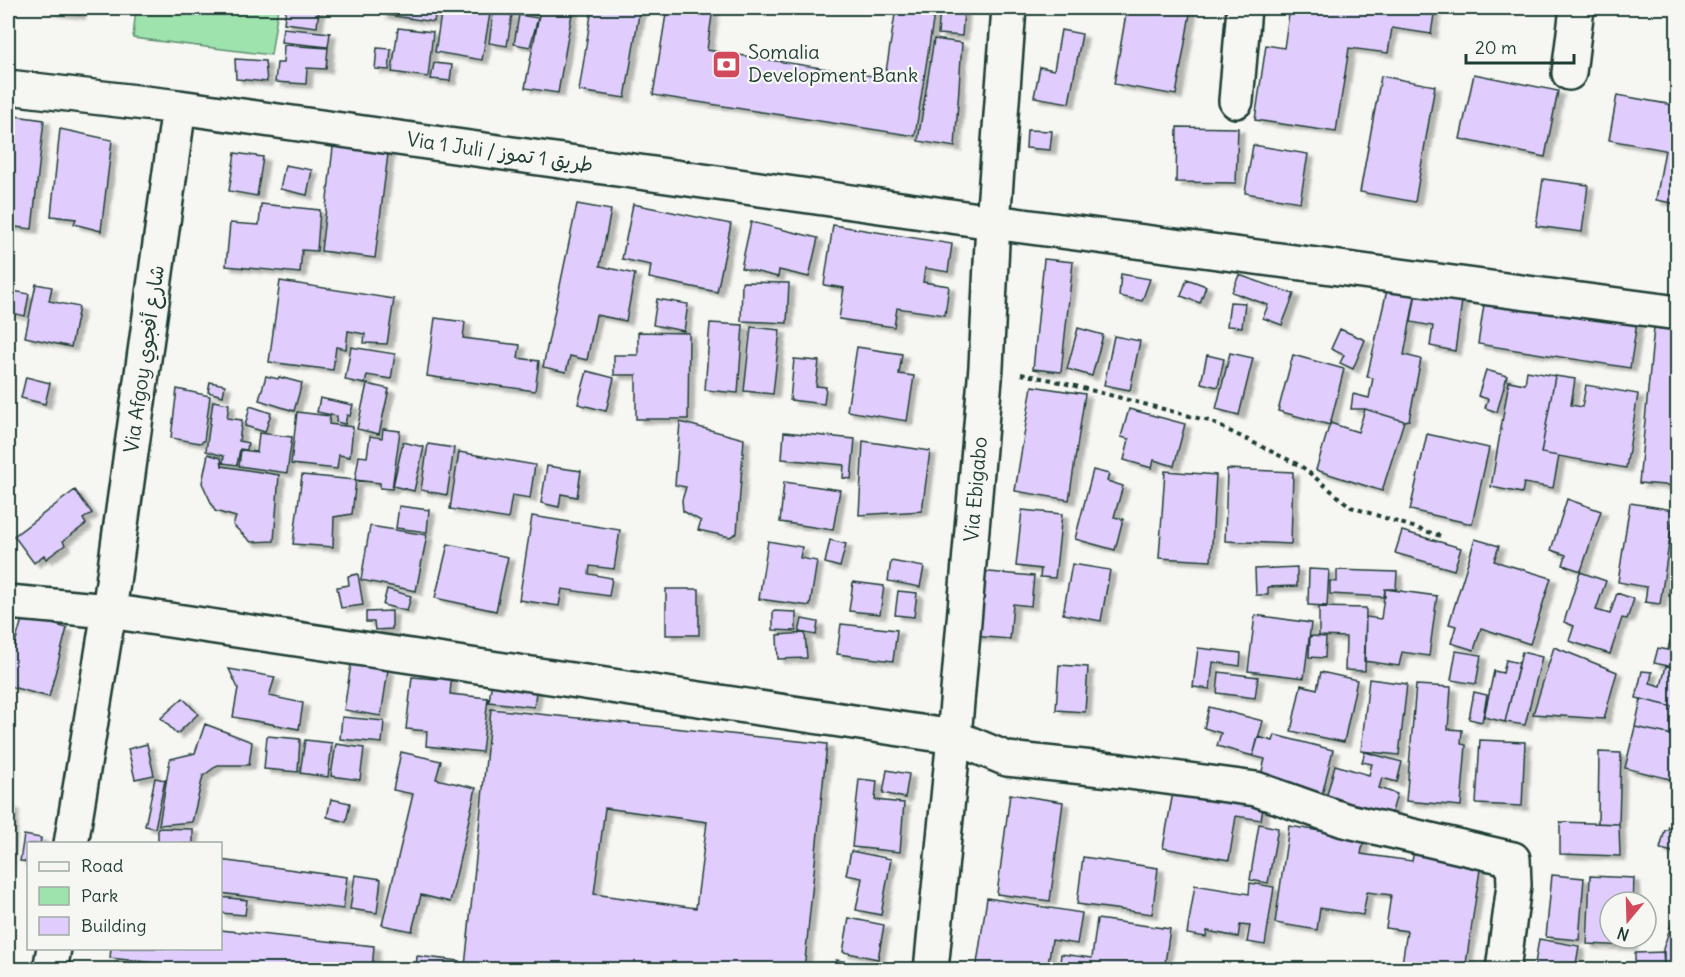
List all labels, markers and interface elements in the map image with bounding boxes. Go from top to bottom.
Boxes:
scale bar [1466,27,1574,65]
text: 20 m [1475,36,1517,59]
place label: Somalia Development Bank [748,39,918,87]
bank icon: Somalia Development Bank [711,48,743,80]
street label: Via 1 Juli / طريق 1 تموز [405,126,595,177]
street label: Via Afgoy شارع أفجوي [118,263,172,455]
street label: Via Ebigabo [958,435,992,543]
legend [27,842,222,950]
text: Road [81,854,124,877]
text: Park [81,884,118,907]
north arrow [1598,890,1658,950]
text: Building [81,914,146,937]
text: N [1615,923,1632,945]

